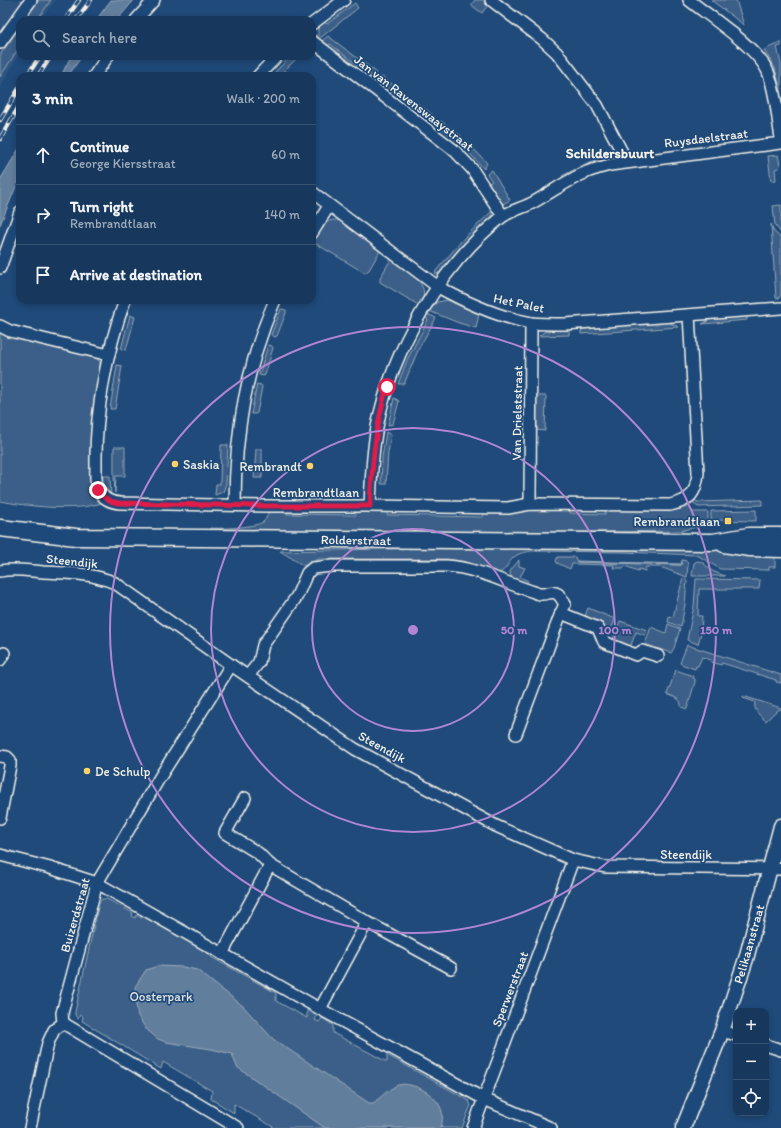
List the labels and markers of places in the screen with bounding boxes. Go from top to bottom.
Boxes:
place label: Saskia [183,457,220,472]
marker: Saskia [170,459,180,469]
place label: Rembrandt [240,459,302,474]
marker: Rembrandt [305,461,315,471]
place label: Rembrandtlaan [633,514,720,529]
marker: Rembrandtlaan [723,516,733,526]
centre of rings [406,623,420,637]
place label: De Schulp [95,764,151,779]
marker: De Schulp [82,766,92,776]

